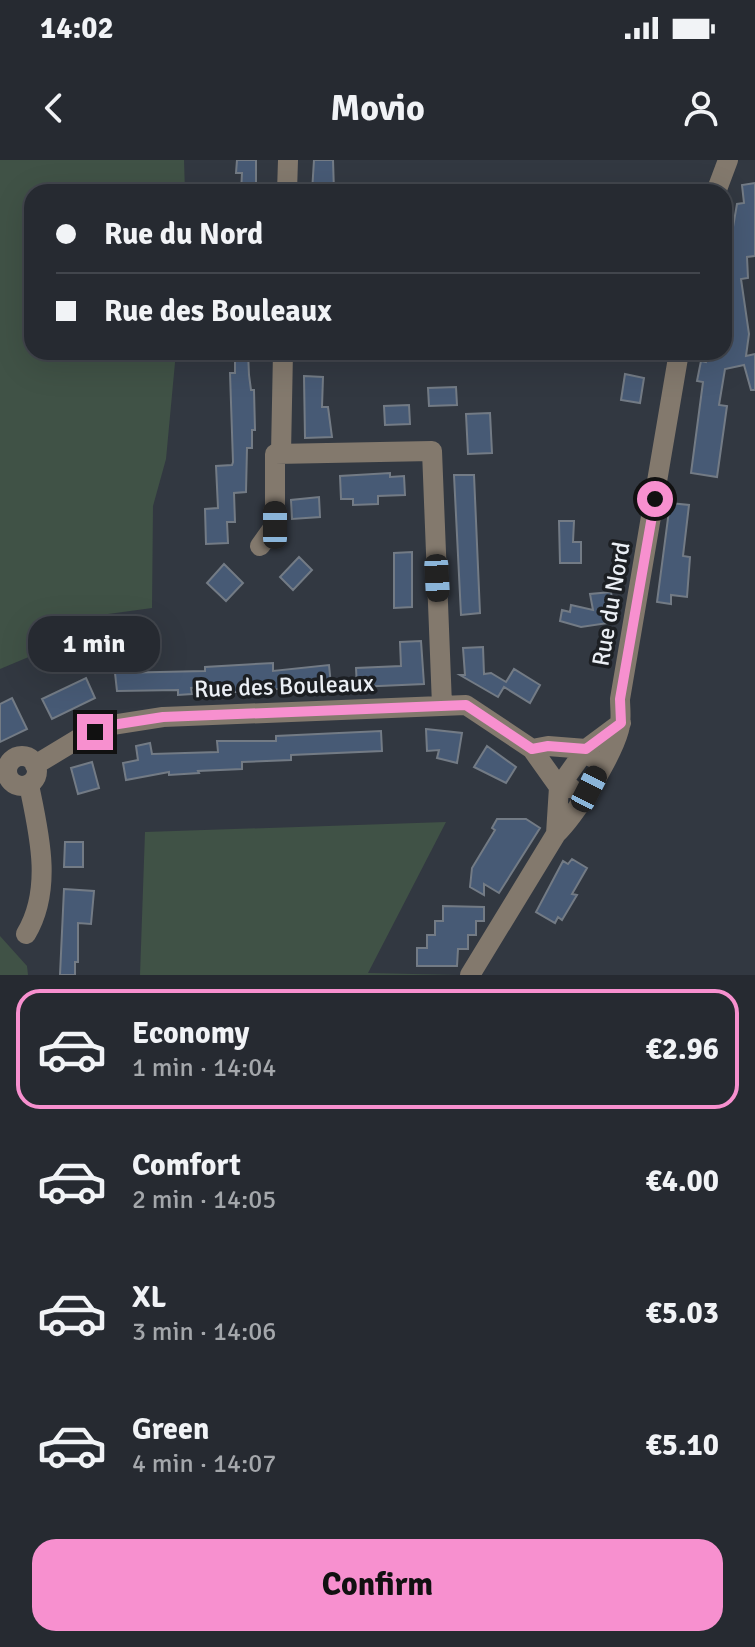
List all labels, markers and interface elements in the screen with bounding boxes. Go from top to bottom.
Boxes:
text: 14:02 [40,10,114,47]
icon: back [32,86,76,130]
text: Movio [330,86,425,131]
icon: person [679,86,723,130]
text: Rue du Nord [104,216,263,253]
text: Rue des Bouleaux [104,293,332,330]
route start [637,481,673,517]
car [263,501,287,549]
street label: Rue du Nord [585,540,637,668]
car [424,553,450,603]
callout: 1 min [29,616,161,672]
text: 1 min [63,628,125,660]
street label: Rue des Bouleaux [194,668,374,704]
route end [77,714,113,750]
car [567,762,611,816]
icon: car [36,1013,108,1085]
text: Economy [132,1015,249,1052]
text: €2.96 [646,1031,719,1068]
text: 1 min · 14:04 [132,1052,276,1084]
icon: car [36,1145,108,1217]
text: Comfort [132,1147,241,1184]
text: €4.00 [646,1163,719,1200]
text: 2 min · 14:05 [132,1184,276,1216]
icon: car [36,1277,108,1349]
text: XL [132,1279,166,1316]
text: €5.03 [646,1295,719,1332]
text: 3 min · 14:06 [132,1316,276,1348]
icon: car [36,1409,108,1481]
text: Green [132,1411,209,1448]
text: €5.10 [646,1427,719,1464]
text: 4 min · 14:07 [132,1448,276,1480]
button: Confirm [32,1539,723,1631]

